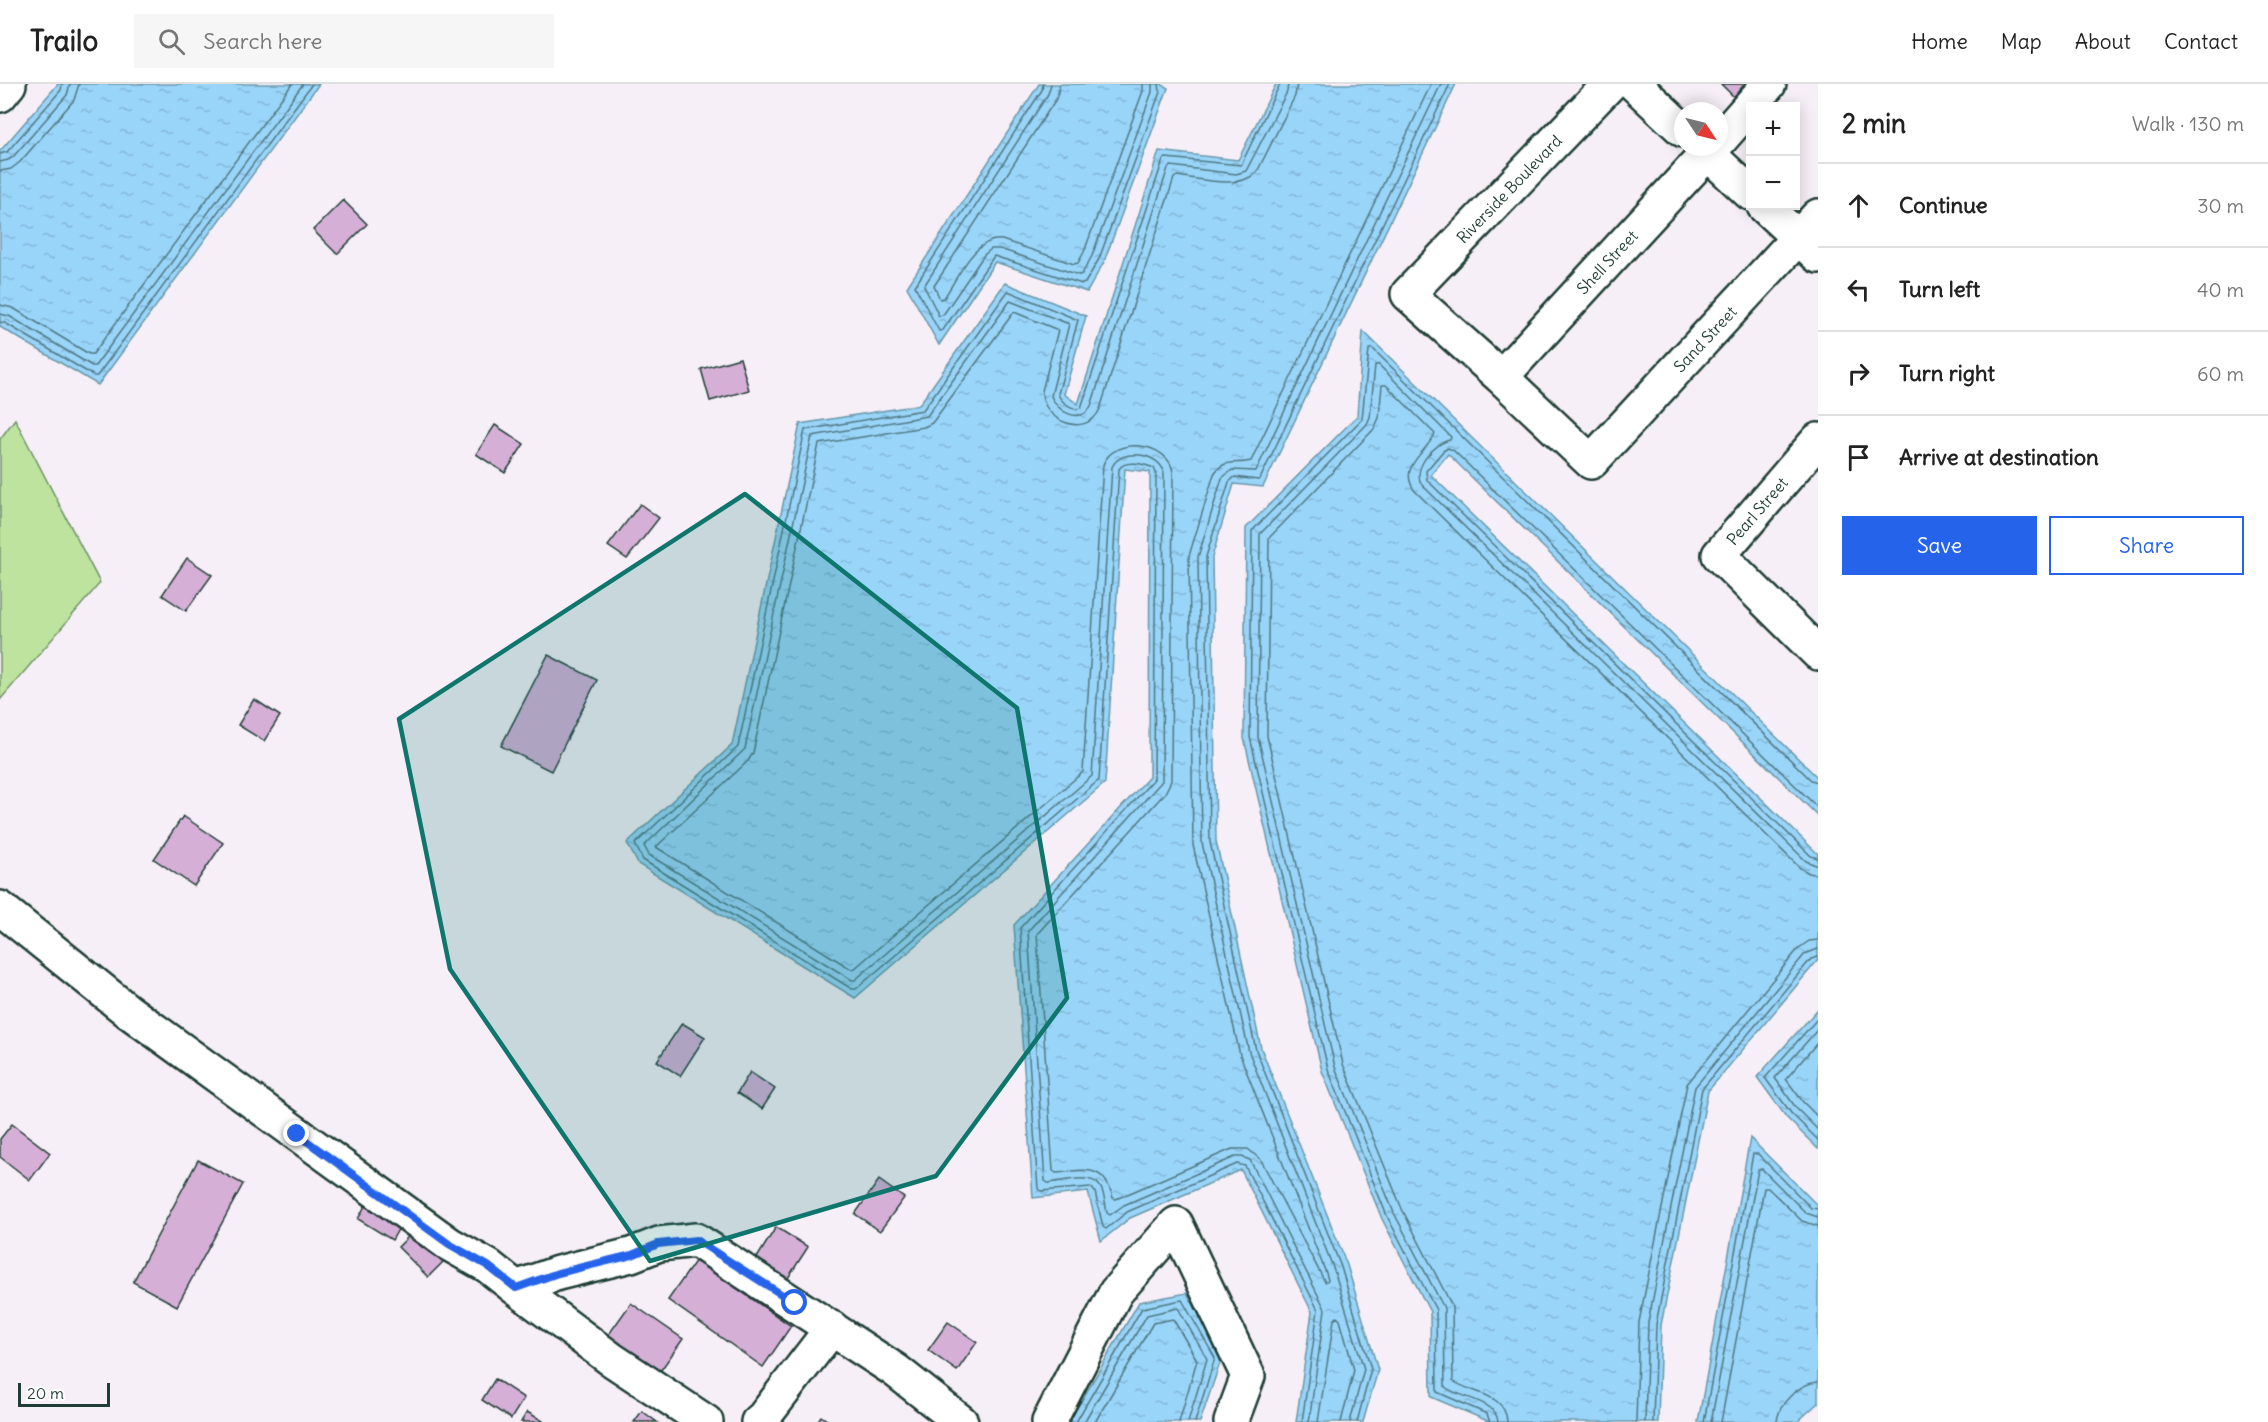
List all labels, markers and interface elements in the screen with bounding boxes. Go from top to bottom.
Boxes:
search box [134,14,554,68]
text: Trailo [30,23,98,59]
icon: search [155,25,188,58]
text: Search here [203,27,322,55]
text: Home [1911,28,1968,55]
text: Map [2001,28,2042,55]
text: About [2075,28,2131,55]
text: Contact [2164,28,2238,55]
north arrow [1674,102,1728,156]
map controls [1746,102,1800,210]
button: + [1746,102,1800,156]
text: 2 min [1842,107,1906,140]
text: Walk · 130 m [2132,111,2244,136]
street label: Riverside Boulevard [1452,131,1566,247]
button: − [1746,156,1800,210]
icon: ahead [1842,189,1875,222]
text: Continue [1899,191,1988,219]
text: 30 m [2197,193,2244,218]
street label: Shell Street [1572,225,1642,298]
icon: left [1842,273,1875,306]
text: Turn left [1899,275,1980,303]
text: 40 m [2197,277,2244,302]
street label: Sand Street [1669,301,1741,376]
icon: right [1842,357,1875,390]
text: Turn right [1899,359,1995,387]
text: 60 m [2197,361,2244,386]
icon: arrive [1842,441,1875,474]
text: Arrive at destination [1899,443,2099,471]
street label: Pearl Street [1722,473,1792,549]
button: Save [1842,516,2037,575]
button: Share [2049,516,2244,575]
route end [283,1120,309,1146]
route start [781,1289,807,1315]
scale bar [18,1380,110,1408]
text: 20 m [27,1383,64,1403]

